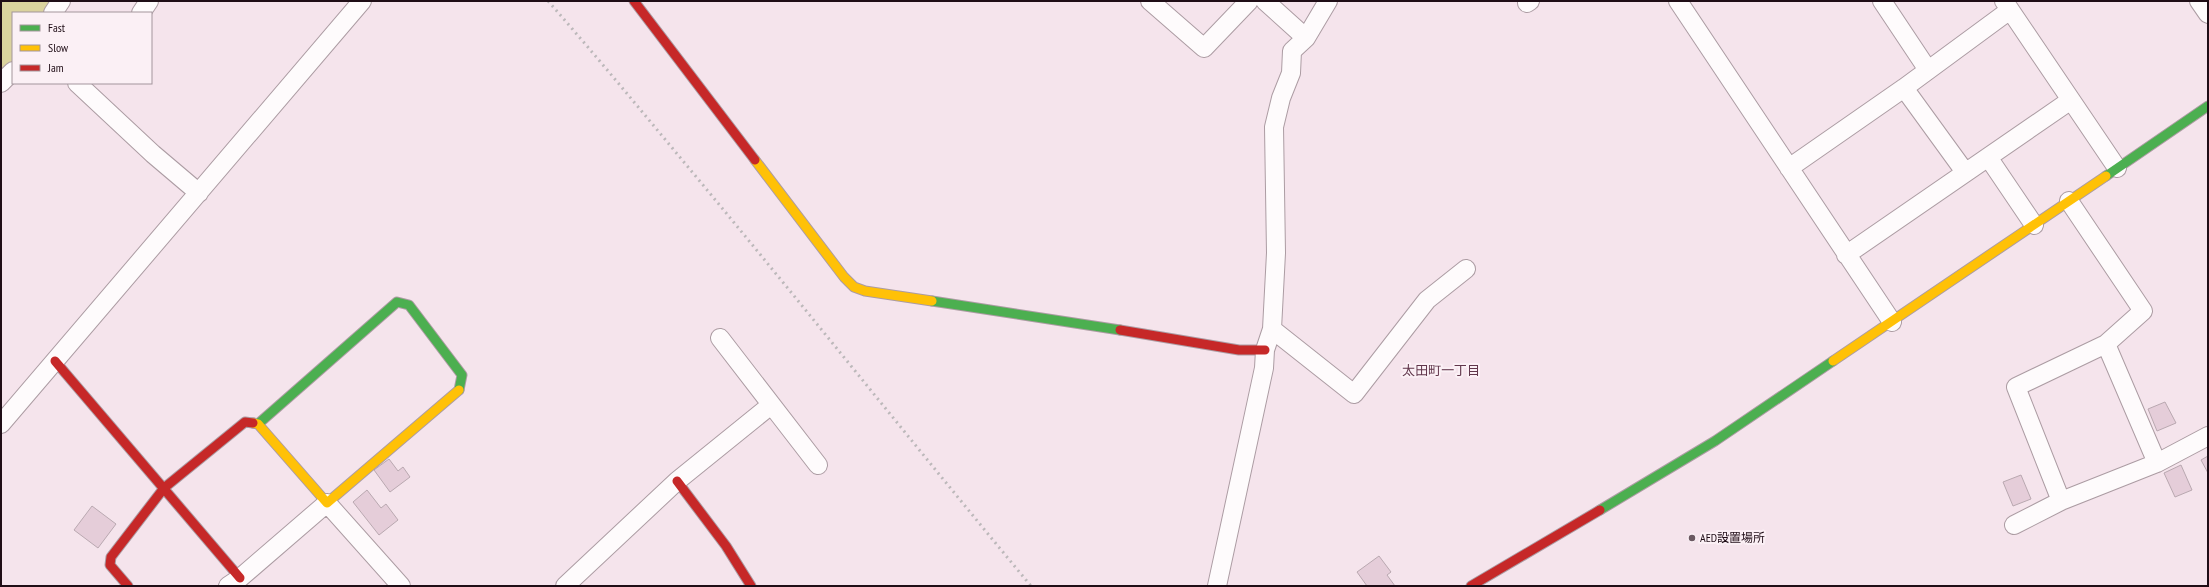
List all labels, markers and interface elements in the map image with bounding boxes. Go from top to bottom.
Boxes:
legend [12,12,152,84]
text: Fast [48,20,66,35]
text: Slow [48,40,69,55]
text: Jam [47,60,64,75]
district label: 太田町一丁目 [1402,362,1480,379]
place label: AED設置場所 [1700,530,1765,545]
marker: AED設置場所 [1687,533,1697,543]

